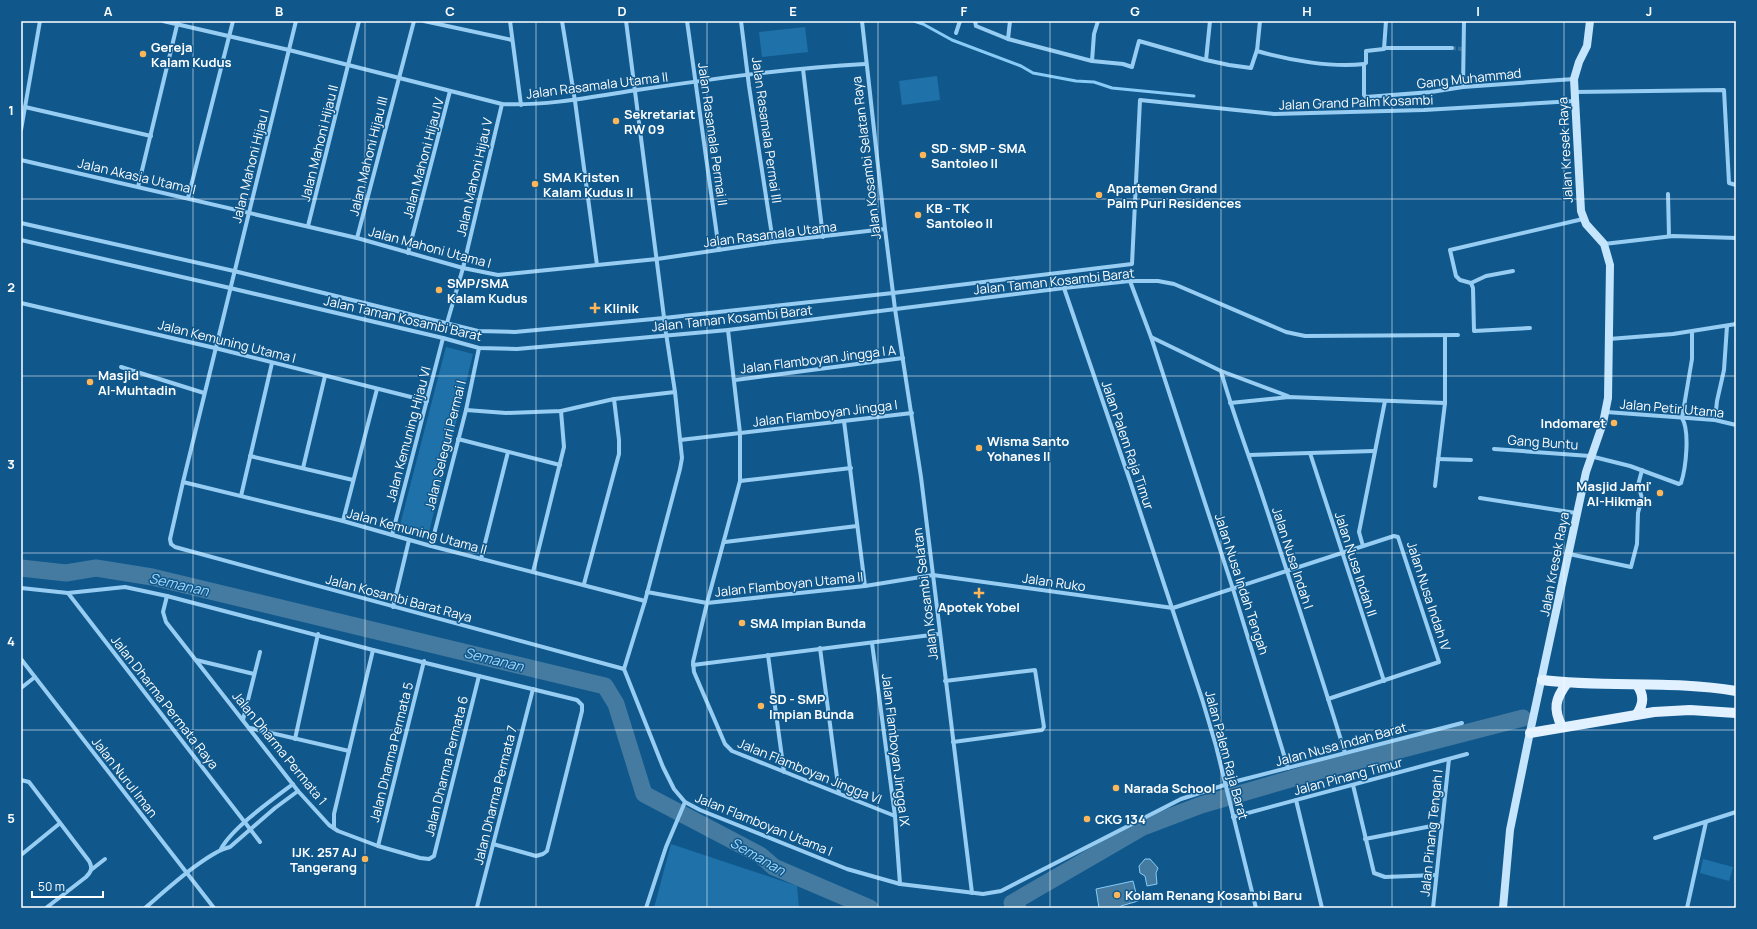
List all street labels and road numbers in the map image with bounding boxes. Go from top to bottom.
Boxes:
street label: Jalan Rasamala Permai III [748,56,786,204]
street label: Jalan Rasamala Permai II [694,61,732,207]
street label: Gang Muhammad [1416,64,1522,92]
street label: Jalan Rasamala Utama II [525,67,669,103]
street label: Jalan Kosambi Selatan Raya [847,75,885,241]
street label: Jalan Mahoni Hijau II [296,83,342,203]
street label: Jalan Grand Palm Kosambi [1278,90,1434,114]
street label: Jalan Mahoni Hijau III [344,94,392,218]
street label: Jalan Mahoni Hijau IV [398,95,448,220]
street label: Jalan Kresek Raya [1553,97,1577,203]
street label: Jalan Mahoni Hijau I [227,107,273,225]
street label: Jalan Mahoni Hijau V [452,116,496,238]
street label: Jalan Akasia Utama I [76,154,198,198]
street label: Jalan Rasamala Utama [702,217,838,251]
street label: Jalan Mahoni Utama I [367,222,493,272]
street label: Jalan Taman Kosambi Barat [973,264,1135,298]
street label: Jalan Taman Kosambi Barat [322,291,484,345]
street label: Jalan Taman Kosambi Barat [651,301,813,335]
street label: Jalan Kemuning Utama I [156,315,298,367]
street label: Jalan Flamboyan Jingga I A [739,341,897,377]
street label: Jalan Kemuning Hijau VI [381,364,435,504]
street label: Jalan Seleguri Permai I [420,378,470,512]
street label: Jalan Palem Raja Timur [1097,378,1159,512]
street label: Jalan Petir Utama [1619,394,1725,422]
street label: Jalan Flamboyan Jingga I [751,395,899,431]
street label: Gang Buntu [1507,431,1579,453]
street label: Jalan Kemuning Utama II [345,504,489,558]
street label: Jalan Nusa Indah I [1268,505,1318,611]
street label: Jalan Nusa Indah II [1331,509,1381,619]
street label: Jalan Kresek Raya [1535,510,1573,618]
street label: Jalan Nusa Indah Tengah [1211,511,1273,657]
street label: Jalan Kosambi Selatan [908,527,942,661]
street label: Jalan Nusa Indah IV [1403,539,1455,653]
street label: Jalan Flamboyan Utama II [714,567,864,601]
street label: Jalan Ruko [1021,569,1087,595]
street label: Jalan Kosambi Barat Raya [324,570,474,626]
street label: Jalan Dharma Permata Raya [107,631,223,773]
street label: Jalan Flamboyan Jingga IX [878,673,914,828]
street label: Jalan Dharma Permata 5 [365,680,417,824]
street label: Jalan Dharma Permata 1 [228,687,332,809]
street label: Jalan Palem Raja Barat [1201,688,1253,822]
street label: Jalan Dharma Permata 6 [420,694,472,838]
street label: Jalan Nusa Indah Barat [1273,718,1409,770]
street label: Jalan Dharma Permata 7 [469,723,521,867]
street label: Jalan Nurul Iman [88,733,162,821]
street label: Jalan Flamboyan Jingga VI [735,734,885,808]
street label: Jalan Pinang Timur [1292,753,1405,799]
street label: Jalan Pinang Tengah I [1415,769,1447,897]
street label: Jalan Flamboyan Utama I [693,788,835,860]

